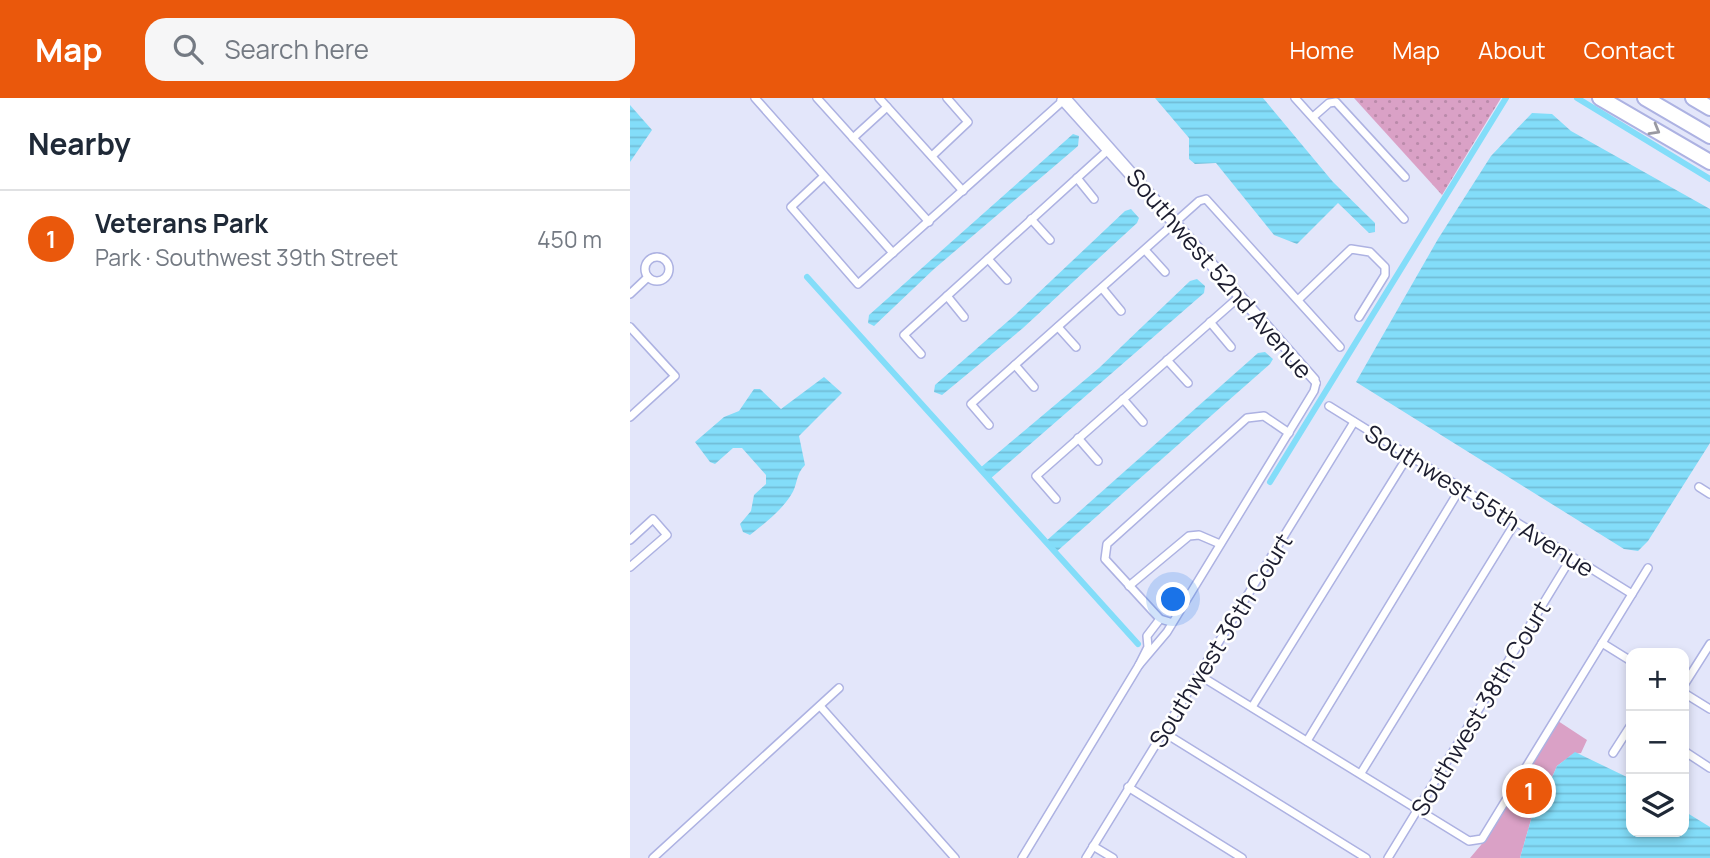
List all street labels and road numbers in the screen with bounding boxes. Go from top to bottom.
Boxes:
street label: Southwest 52nd Avenue [1120,161,1320,385]
street label: Southwest 55th Avenue [1359,416,1601,584]
street label: Southwest 36th Court [1141,527,1299,753]
street label: Southwest 38th Court [1403,594,1557,822]

